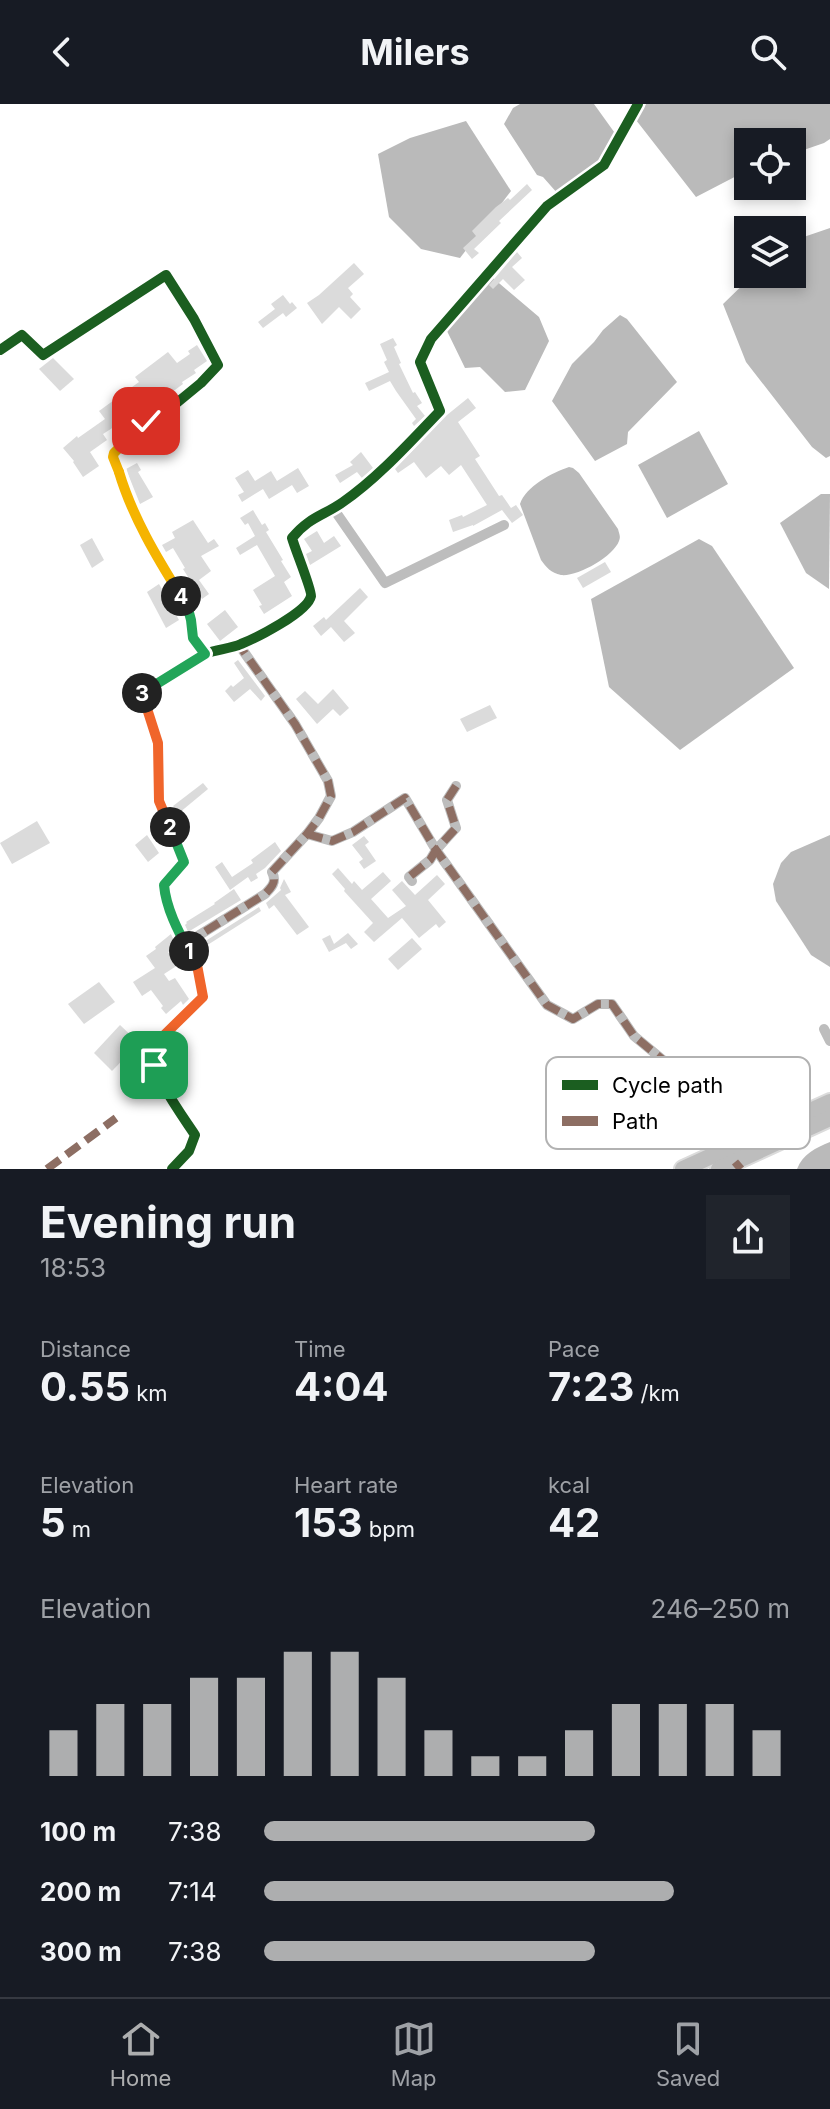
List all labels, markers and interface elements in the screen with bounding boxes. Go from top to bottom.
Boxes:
icon: back [40,30,84,74]
text: Milers [360,30,470,74]
icon: search [746,30,790,74]
map controls [734,128,806,288]
button: locate [734,128,806,200]
button: layers [734,216,806,288]
pin [112,387,180,455]
icon: check [124,399,168,443]
pin: 4 [161,576,201,616]
text: 4 [174,583,188,609]
pin: 3 [122,673,162,713]
text: 3 [135,680,149,706]
pin: 2 [150,807,190,847]
text: 2 [163,814,177,840]
pin: 1 [169,931,209,971]
text: 1 [184,938,194,964]
pin [120,1031,188,1099]
icon: arrive [132,1043,176,1087]
legend [546,1057,810,1149]
text: Cycle path [612,1072,723,1098]
text: Path [612,1108,659,1134]
text: Evening run [40,1195,296,1249]
button: share [706,1195,790,1279]
text: 18:53 [40,1252,106,1283]
text: Distance [40,1336,131,1362]
text: Time [294,1336,346,1362]
text: Pace [548,1336,600,1362]
text: 0.55 [40,1362,130,1411]
text: 4:04 [294,1362,388,1411]
text: 7:23 [548,1362,634,1411]
text: km [130,1380,168,1406]
text: /km [634,1380,680,1406]
text: Elevation [40,1472,134,1498]
text: Heart rate [294,1472,398,1498]
text: kcal [548,1472,590,1498]
text: 5 [40,1498,66,1547]
text: 153 [294,1498,363,1547]
text: 42 [548,1498,600,1547]
text: m [66,1516,91,1542]
text: bpm [363,1516,415,1542]
text: Elevation [40,1593,151,1624]
text: 246–250 m [650,1593,790,1624]
text: 100 m [40,1816,116,1847]
text: 7:38 [168,1816,221,1847]
text: 200 m [40,1876,121,1907]
text: 7:14 [168,1876,217,1907]
text: 300 m [40,1936,122,1967]
text: 7:38 [168,1936,221,1967]
tab: Home [110,2017,171,2091]
tab: Map [391,2017,436,2091]
tab: Saved [656,2017,720,2091]

